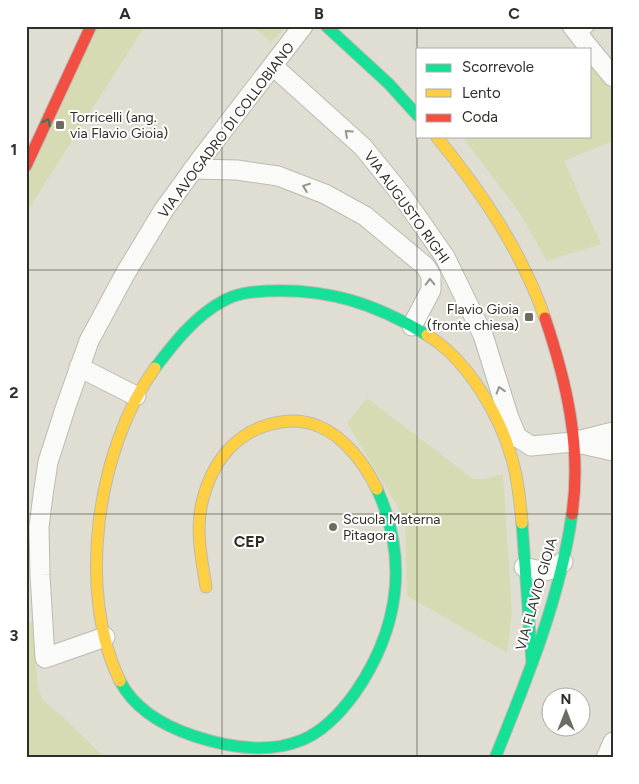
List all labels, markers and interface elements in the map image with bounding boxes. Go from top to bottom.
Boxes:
text: A [119,4,131,23]
text: B [314,4,324,23]
text: C [508,4,520,23]
street label: VIA AVOGADRO DI COLLOBIANO [155,39,298,221]
legend [416,48,592,138]
text: Scorrevole [462,58,534,76]
text: Lento [462,84,501,102]
text: Coda [462,108,498,126]
place label: Torricelli (ang. via Flavio Gioia) [70,109,168,142]
one-way arrow [41,118,52,127]
marker: Torricelli (ang. via Flavio Gioia) [54,119,66,131]
one-way arrow [345,130,354,139]
text: 1 [11,140,17,159]
street label: VIA AUGUSTO RIGHI [360,148,453,267]
one-way arrow [302,183,310,193]
one-way arrow [425,278,436,286]
place label: Flavio Gioia (fronte chiesa) [427,301,519,334]
marker: Flavio Gioia (fronte chiesa) [523,311,535,323]
text: 2 [9,383,19,402]
one-way arrow [496,386,506,395]
place label: Scuola Materna Pitagora [343,511,440,544]
marker: Scuola Materna Pitagora [327,521,339,533]
district label: CEP [234,532,265,551]
street label: VIA FLAVIO GIOIA [512,535,561,652]
text: 3 [10,626,19,645]
north arrow [542,686,592,736]
text: N [561,691,571,708]

